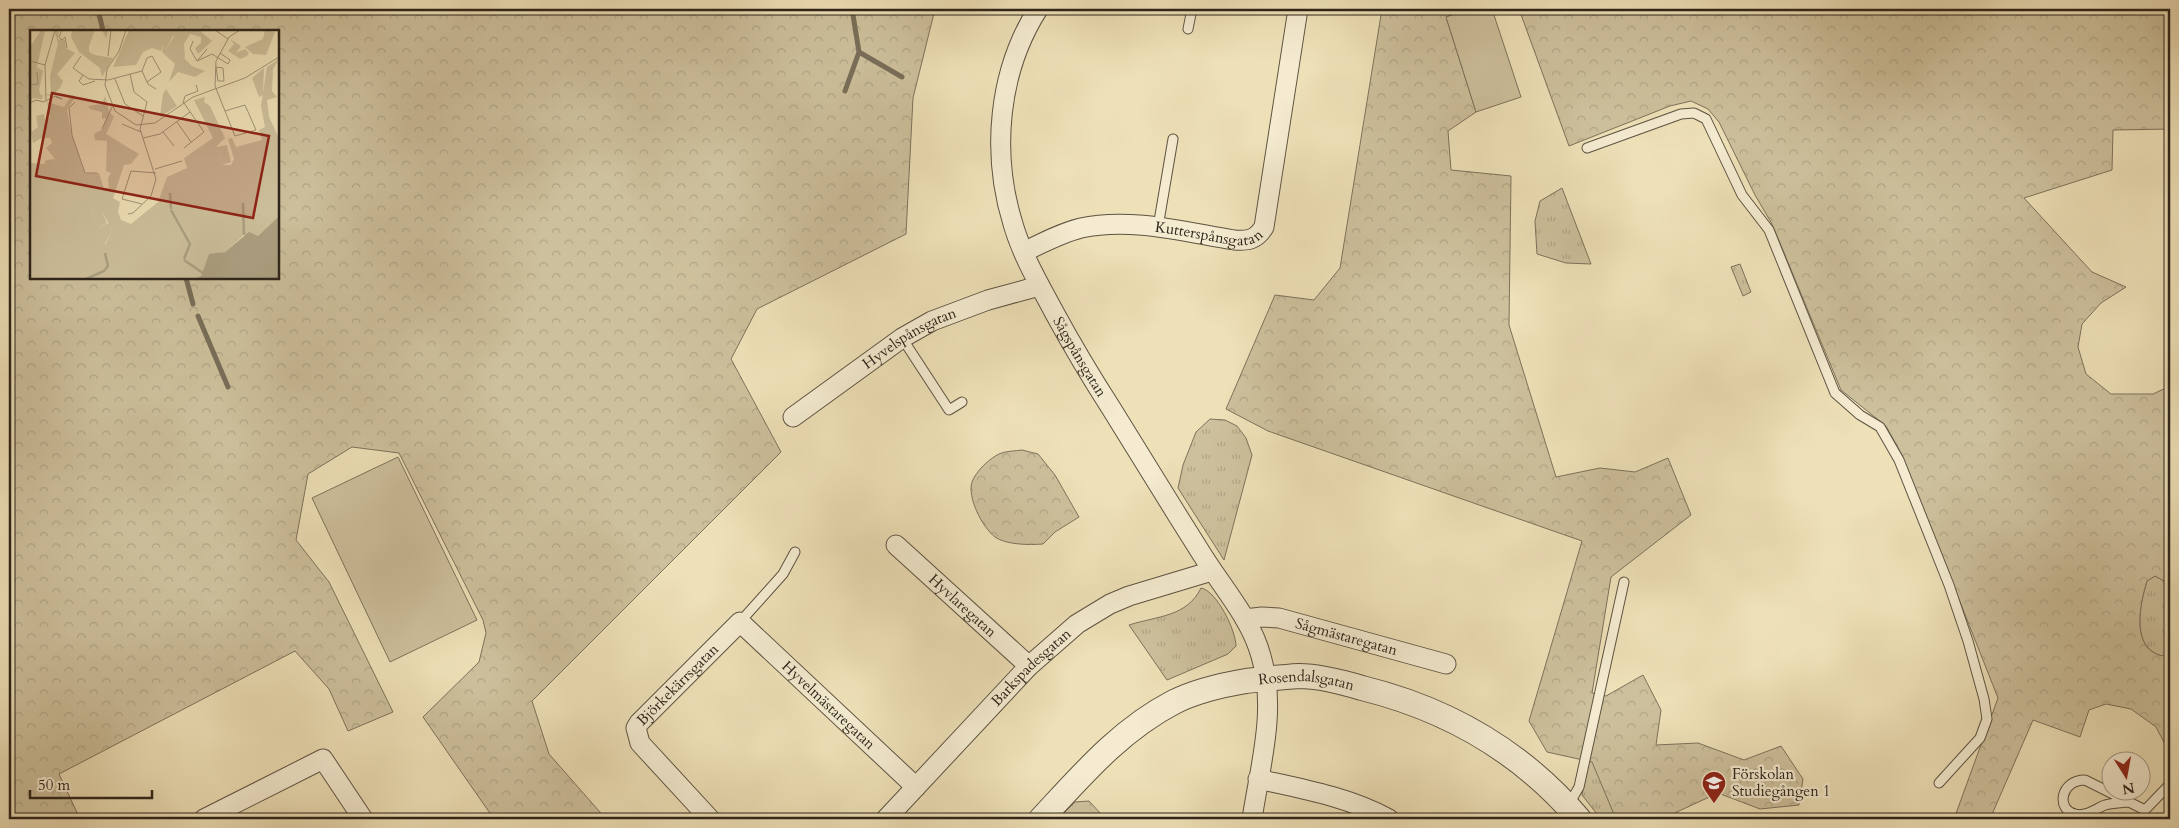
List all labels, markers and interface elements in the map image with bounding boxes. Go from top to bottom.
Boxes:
inset map [30,30,279,279]
street label: Kutterspånsgatan [1154,217,1268,250]
street label: Hyvelspånsgatan [858,303,959,374]
street label: Sågspånsgatan [1048,313,1112,401]
street label: Hyvlaregatan [924,569,1001,642]
street label: Sågmästaregatan [1293,613,1400,660]
street label: Barkspadesgatan [987,623,1076,710]
street label: Björkekärrsgatan [632,639,723,730]
street label: Hyvelmästaregatan [778,656,880,754]
street label: Rosendalsgatan [1257,666,1357,695]
north arrow [2102,750,2152,800]
place label: Förskolan Studiegången 1 [1732,764,1830,801]
scale bar [30,768,152,800]
school or university icon: Förskolan Studiegången 1 [1701,770,1727,804]
text: 50 m [38,775,70,795]
text: N [2121,778,2136,799]

